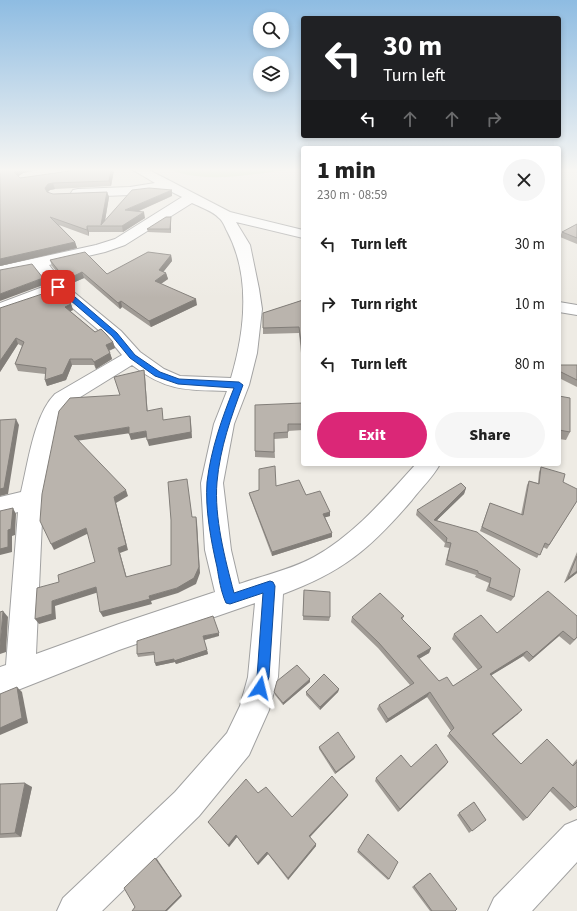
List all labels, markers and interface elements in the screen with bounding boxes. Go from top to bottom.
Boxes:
map controls [253,12,289,92]
button: search [253,12,289,48]
text: 30 m [383,26,442,66]
icon: left [317,32,369,84]
button: layers [253,56,289,92]
text: Turn left [383,63,445,88]
icon: left [357,108,379,130]
icon: ahead [399,108,421,130]
icon: ahead [441,108,463,130]
icon: right [483,108,505,130]
text: 1 min [317,153,376,188]
button: close [503,159,545,201]
text: 230 m · 08:59 [317,186,387,204]
icon: left [317,233,339,255]
text: Turn left [351,234,407,255]
text: 30 m [515,234,545,255]
pin [41,270,75,304]
icon: arrive [47,276,69,298]
icon: right [317,293,339,315]
text: Turn right [351,294,417,315]
text: 10 m [515,294,545,315]
icon: left [317,353,339,375]
text: Turn left [351,354,407,375]
text: 80 m [515,354,545,375]
button: Exit [317,412,427,458]
button: Share [435,412,545,458]
position arrow [239,667,281,709]

